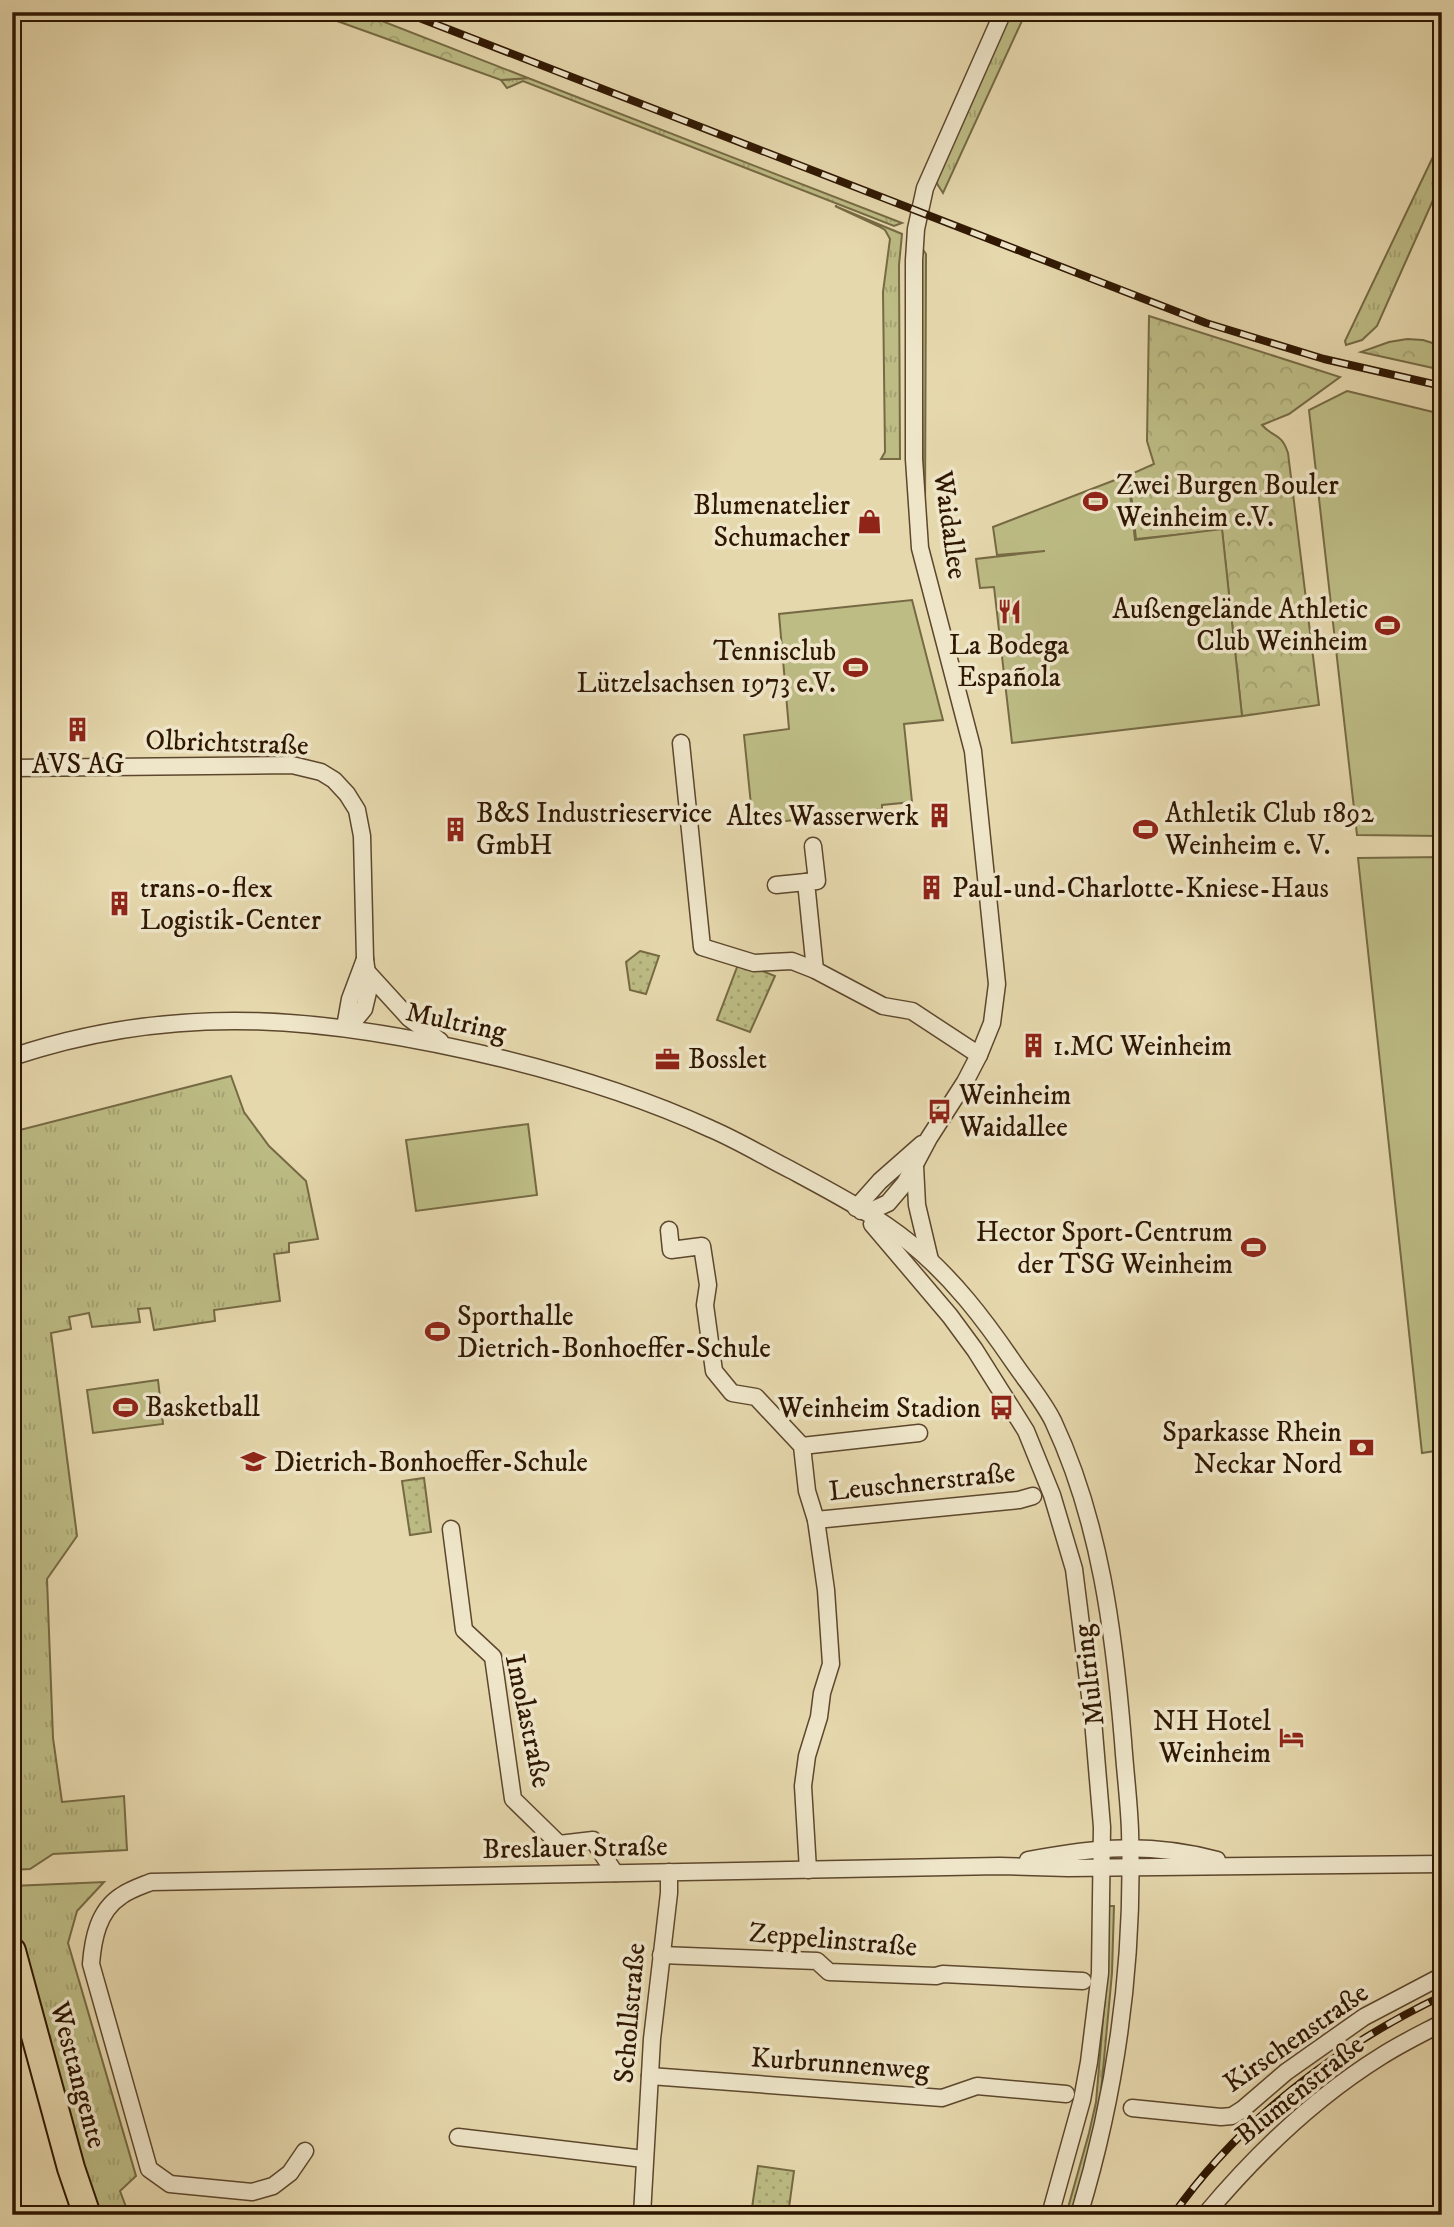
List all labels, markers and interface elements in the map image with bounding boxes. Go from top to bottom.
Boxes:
street label: Waidallee [925,468,975,581]
place label: Zwei Burgen Bouler Weinheim e.V. [1115,468,1339,535]
sports icon: Zwei Burgen Bouler Weinheim e.V. [1082,487,1110,515]
place label: Blumenatelier Schumacher [693,488,851,555]
shop icon: Blumenatelier Schumacher [856,507,884,535]
place label: Außengelände Athletic Club Weinheim [1112,592,1368,659]
restaurant icon: La Bodega Española [995,597,1023,625]
sports icon: Außengelände Athletic Club Weinheim [1374,611,1402,639]
place label: La Bodega Española [949,628,1069,695]
place label: Tennisclub Lützelsachsen 1973 e.V. [576,634,836,701]
sports icon: Tennisclub Lützelsachsen 1973 e.V. [842,653,870,681]
building icon: AVS AG [64,716,92,744]
street label: Olbrichtstraße [145,723,309,763]
place label: AVS AG [32,747,124,782]
place label: B&S Industrieservice GmbH [476,796,712,863]
place label: Athletik Club 1892 Weinheim e. V. [1164,796,1374,863]
place label: Altes Wasserwerk [726,799,919,834]
building icon: Altes Wasserwerk [925,802,953,830]
building icon: B&S Industrieservice GmbH [442,815,470,843]
sports icon: Athletik Club 1892 Weinheim e. V. [1131,815,1159,843]
place label: trans-o-flex Logistik-Center [140,871,322,938]
place label: Paul-und-Charlotte-Kniese-Haus [952,871,1329,906]
building icon: Paul-und-Charlotte-Kniese-Haus [918,874,946,902]
building icon: trans-o-flex Logistik-Center [106,890,134,918]
street label: Multring [403,994,510,1050]
place label: 1.MC Weinheim [1053,1029,1232,1064]
building icon: 1.MC Weinheim [1019,1032,1047,1060]
place label: Bosslet [688,1042,767,1077]
office icon: Bosslet [654,1045,682,1073]
place label: Weinheim Waidallee [958,1078,1071,1145]
bus stop icon: Weinheim Waidallee [925,1097,953,1125]
place label: Hector Sport-Centrum der TSG Weinheim [976,1215,1233,1282]
sports icon: Hector Sport-Centrum der TSG Weinheim [1239,1234,1267,1262]
place label: Sporthalle Dietrich-Bonhoeffer-Schule [457,1299,771,1366]
sports icon: Sporthalle Dietrich-Bonhoeffer-Schule [423,1318,451,1346]
place label: Basketball [145,1390,261,1425]
place label: Weinheim Stadion [777,1391,981,1426]
sports icon: Basketball [111,1393,139,1421]
bus stop icon: Weinheim Stadion [987,1394,1015,1422]
place label: Sparkasse Rhein Neckar Nord [1162,1415,1342,1482]
bank icon: Sparkasse Rhein Neckar Nord [1348,1434,1376,1462]
place label: Dietrich-Bonhoeffer-Schule [274,1445,588,1480]
school or university icon: Dietrich-Bonhoeffer-Schule [240,1448,268,1476]
street label: Leuschnerstraße [827,1455,1017,1509]
street label: Multring [1065,1622,1113,1728]
street label: Imolastraße [497,1651,559,1791]
place label: NH Hotel Weinheim [1153,1704,1272,1771]
hotel icon: NH Hotel Weinheim [1277,1723,1305,1751]
street label: Breslauer Straße [482,1829,668,1867]
street label: Zeppelinstraße [747,1915,919,1965]
street label: Schollstraße [606,1941,654,2085]
street label: Kirschenstraße [1217,1975,1375,2101]
street label: Westtangente [41,1997,114,2152]
street label: Blumenstraße [1228,2027,1372,2153]
street label: Kurbrunnenweg [750,2040,931,2088]

